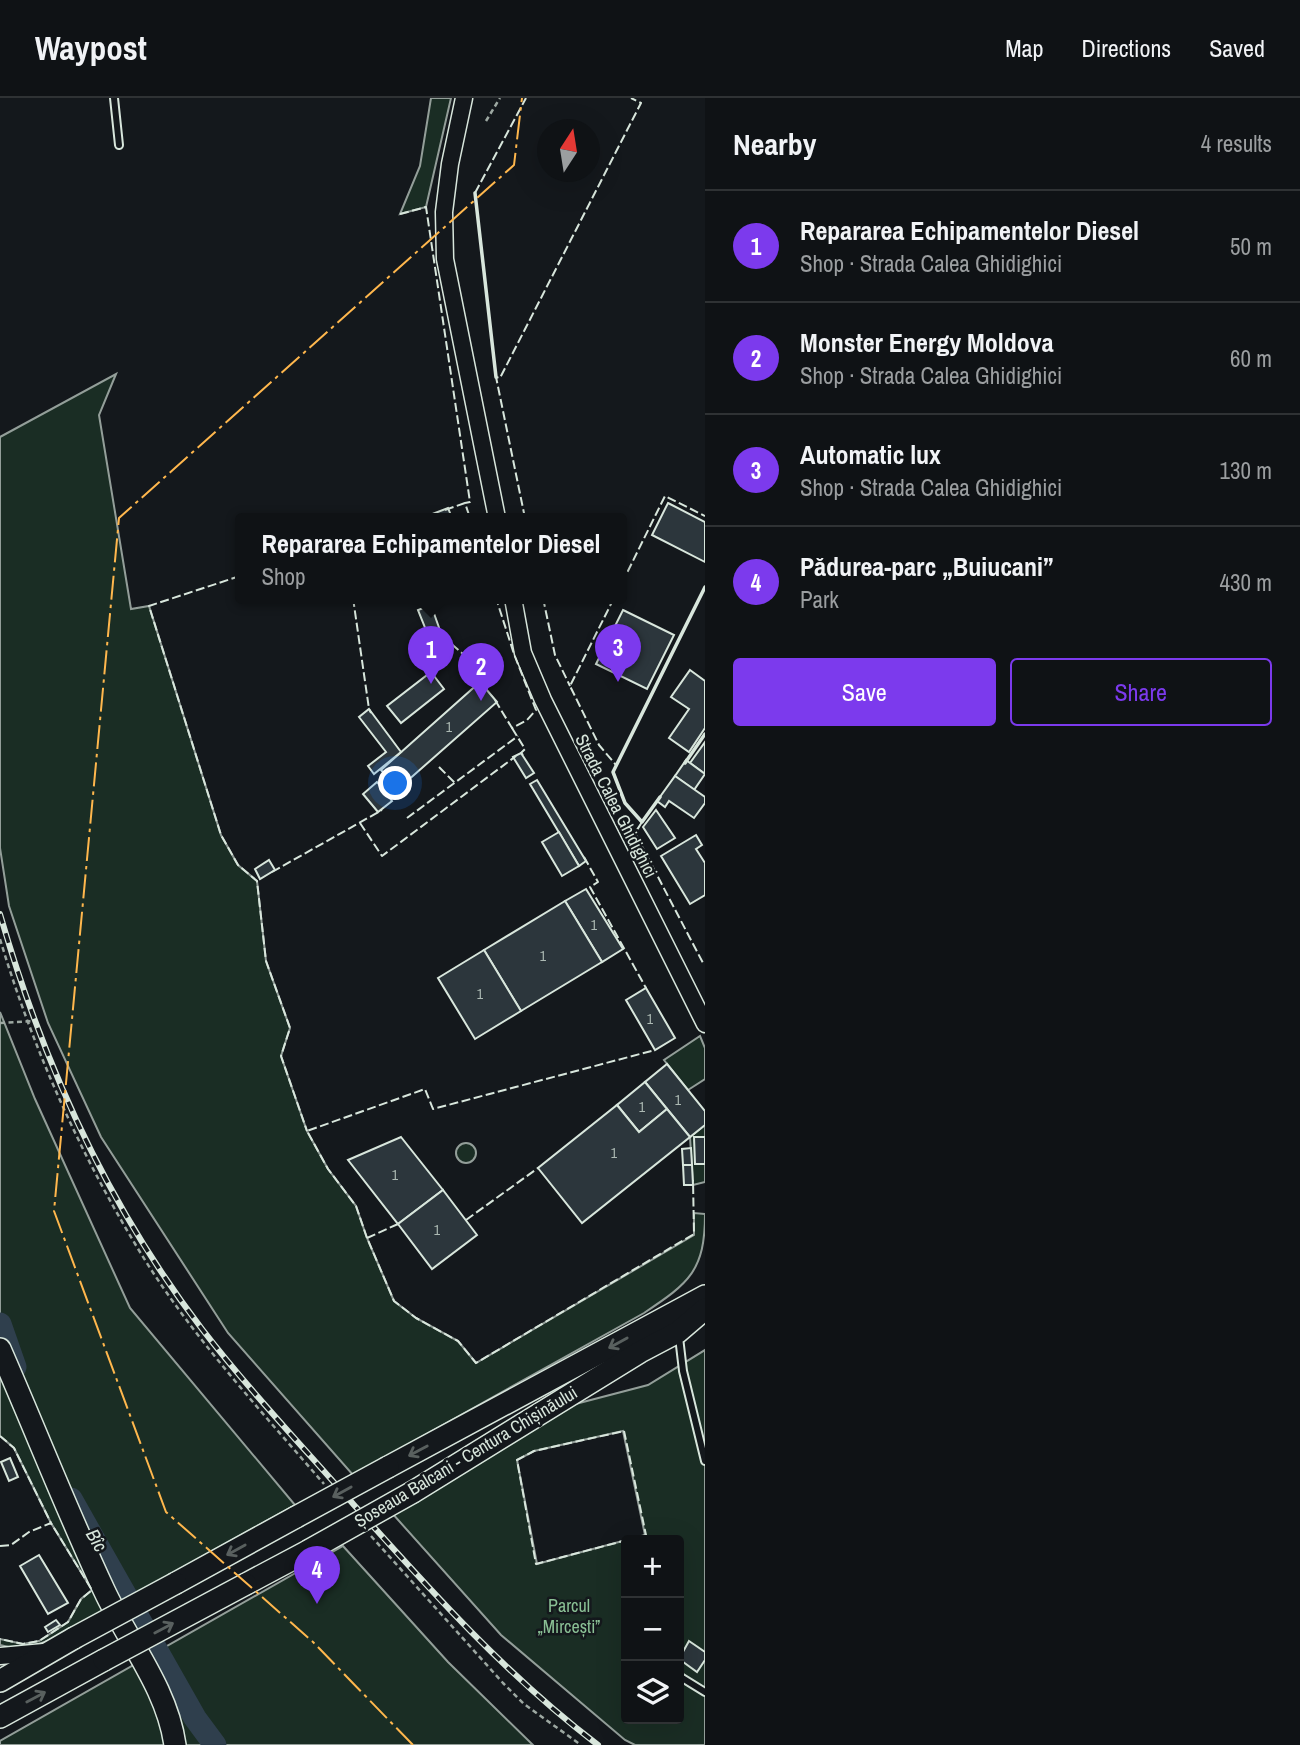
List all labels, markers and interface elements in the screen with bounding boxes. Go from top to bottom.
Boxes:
text: Waypost [35,26,147,70]
text: Map [1005,32,1043,64]
text: Directions [1081,32,1171,64]
text: Saved [1209,32,1265,64]
north arrow [537,119,600,182]
text: Nearby [733,124,816,164]
text: 4 results [1201,128,1272,159]
text: Repararea Echipamentelor Diesel [800,213,1139,248]
text: 1 [751,231,761,262]
text: 50 m [1230,231,1272,262]
text: Shop · Strada Calea Ghidighici [800,248,1062,279]
text: Monster Energy Moldova [800,325,1054,360]
text: 2 [751,343,761,374]
text: 60 m [1230,343,1272,374]
text: Shop · Strada Calea Ghidighici [800,360,1062,391]
text: Automatic lux [800,437,941,472]
text: 3 [751,455,761,486]
text: 130 m [1220,455,1272,486]
text: Shop · Strada Calea Ghidighici [800,472,1062,503]
popup [235,513,627,604]
text: Repararea Echipamentelor Diesel [262,526,600,561]
text: Pădurea-parc „Buiucani” [800,549,1054,584]
text: Shop [262,561,306,592]
text: 4 [751,567,761,598]
text: 430 m [1220,567,1272,598]
text: Park [800,584,839,615]
pin: 3 [595,624,641,682]
pin: 1 [408,626,454,684]
pin: 2 [458,643,504,701]
button: Save [733,658,996,726]
button: Share [1010,658,1272,726]
house number: 1 [446,718,453,736]
street label: Strada Calea Ghidighici [569,730,664,882]
your location [378,766,412,800]
house number: 1 [591,916,598,934]
house number: 1 [540,947,547,965]
house number: 1 [477,985,484,1003]
house number: 1 [647,1010,654,1028]
house number: 1 [675,1091,682,1109]
house number: 1 [639,1098,646,1116]
house number: 1 [611,1144,618,1162]
house number: 1 [392,1166,399,1184]
house number: 1 [434,1221,441,1239]
one-way arrow [608,1336,628,1350]
street label: Șoseaua Balcani - Centura Chișinăului [350,1380,582,1533]
one-way arrow [408,1444,428,1458]
one-way arrow [333,1485,353,1499]
water label: Bîc [80,1524,114,1556]
map controls [621,1535,684,1724]
button: + [621,1535,684,1598]
one-way arrow [227,1543,247,1557]
pin: 4 [294,1546,340,1604]
park label: Parcul „Mircești” [538,1593,600,1639]
button: − [621,1598,684,1661]
one-way arrow [153,1621,174,1634]
button: layers [621,1661,684,1724]
one-way arrow [25,1690,46,1704]

